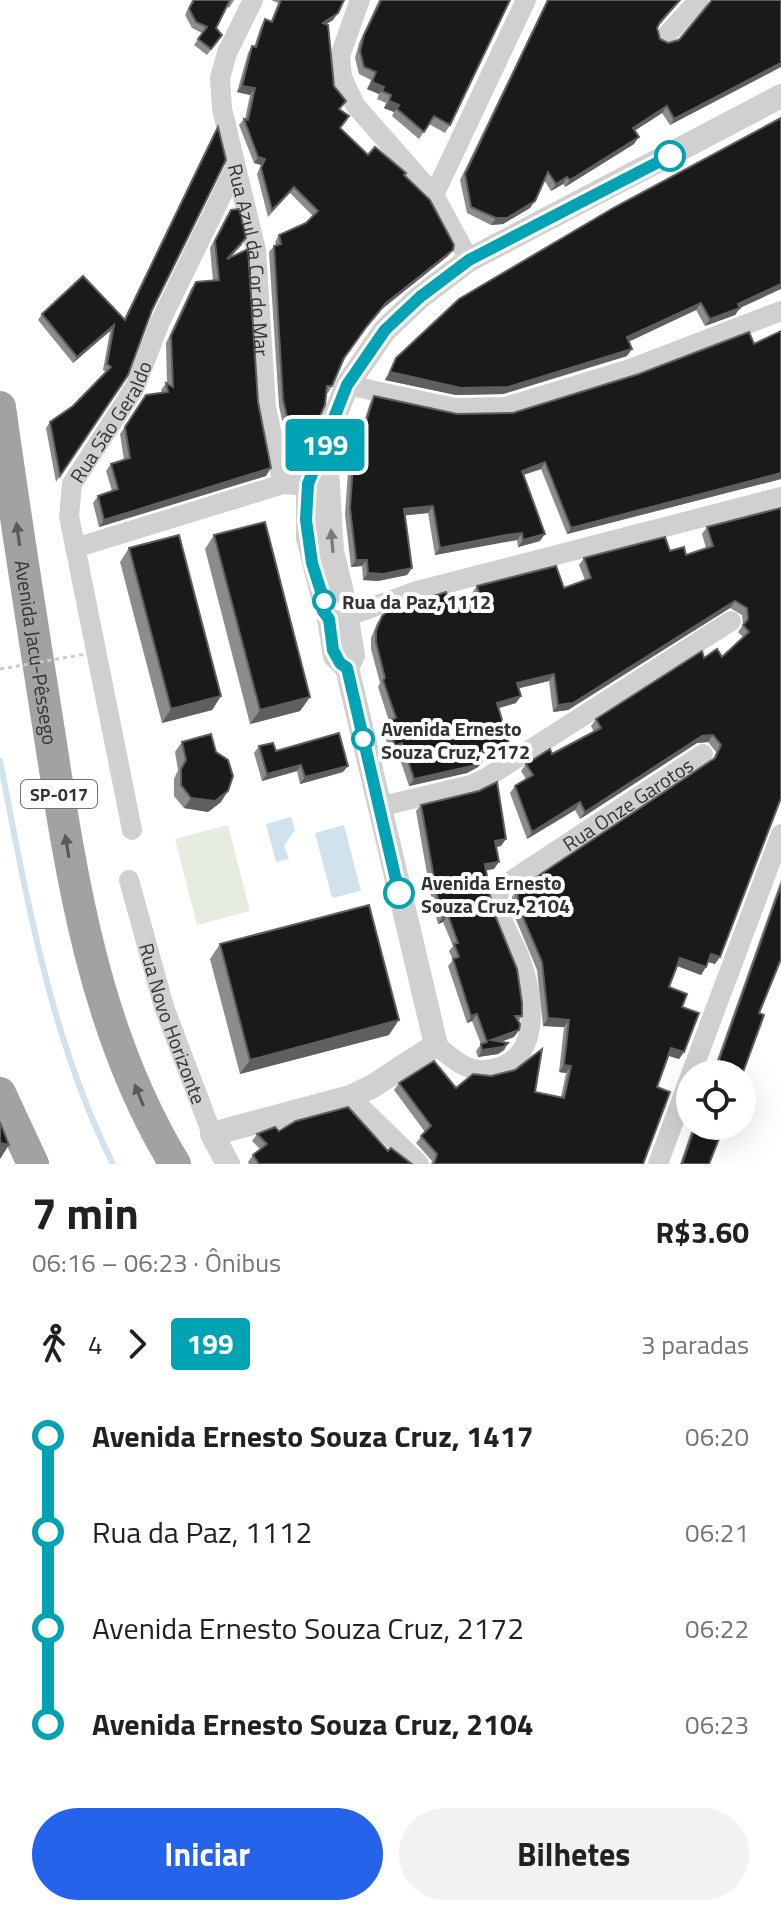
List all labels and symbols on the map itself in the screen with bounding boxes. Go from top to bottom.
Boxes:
unlabelled marker [655,141,685,171]
street label: Rua Azul da Cor do Mar [220,160,278,357]
street label: Rua São Geraldo [61,356,159,489]
line badge: 199 [279,419,371,471]
one-way arrow [12,521,24,546]
one-way arrow [325,528,338,553]
street label: Avenida Jacu-Pêssego [7,558,66,747]
place label: Rua da Paz, 1112 [342,586,491,617]
marker: Rua da Paz, 1112 [313,590,335,612]
place label: Avenida Ernesto Souza Cruz, 2172 [381,713,530,767]
marker: Avenida Ernesto Souza Cruz, 2172 [352,728,374,750]
street label: Rua Onze Garotos [556,749,699,858]
road number: SP-017 [21,780,97,808]
one-way arrow [60,833,73,858]
place label: Avenida Ernesto Souza Cruz, 2104 [421,867,570,921]
marker: Avenida Ernesto Souza Cruz, 2104 [384,878,414,908]
street label: Rua Novo Horizonte [132,939,215,1108]
one-way arrow [132,1083,145,1107]

